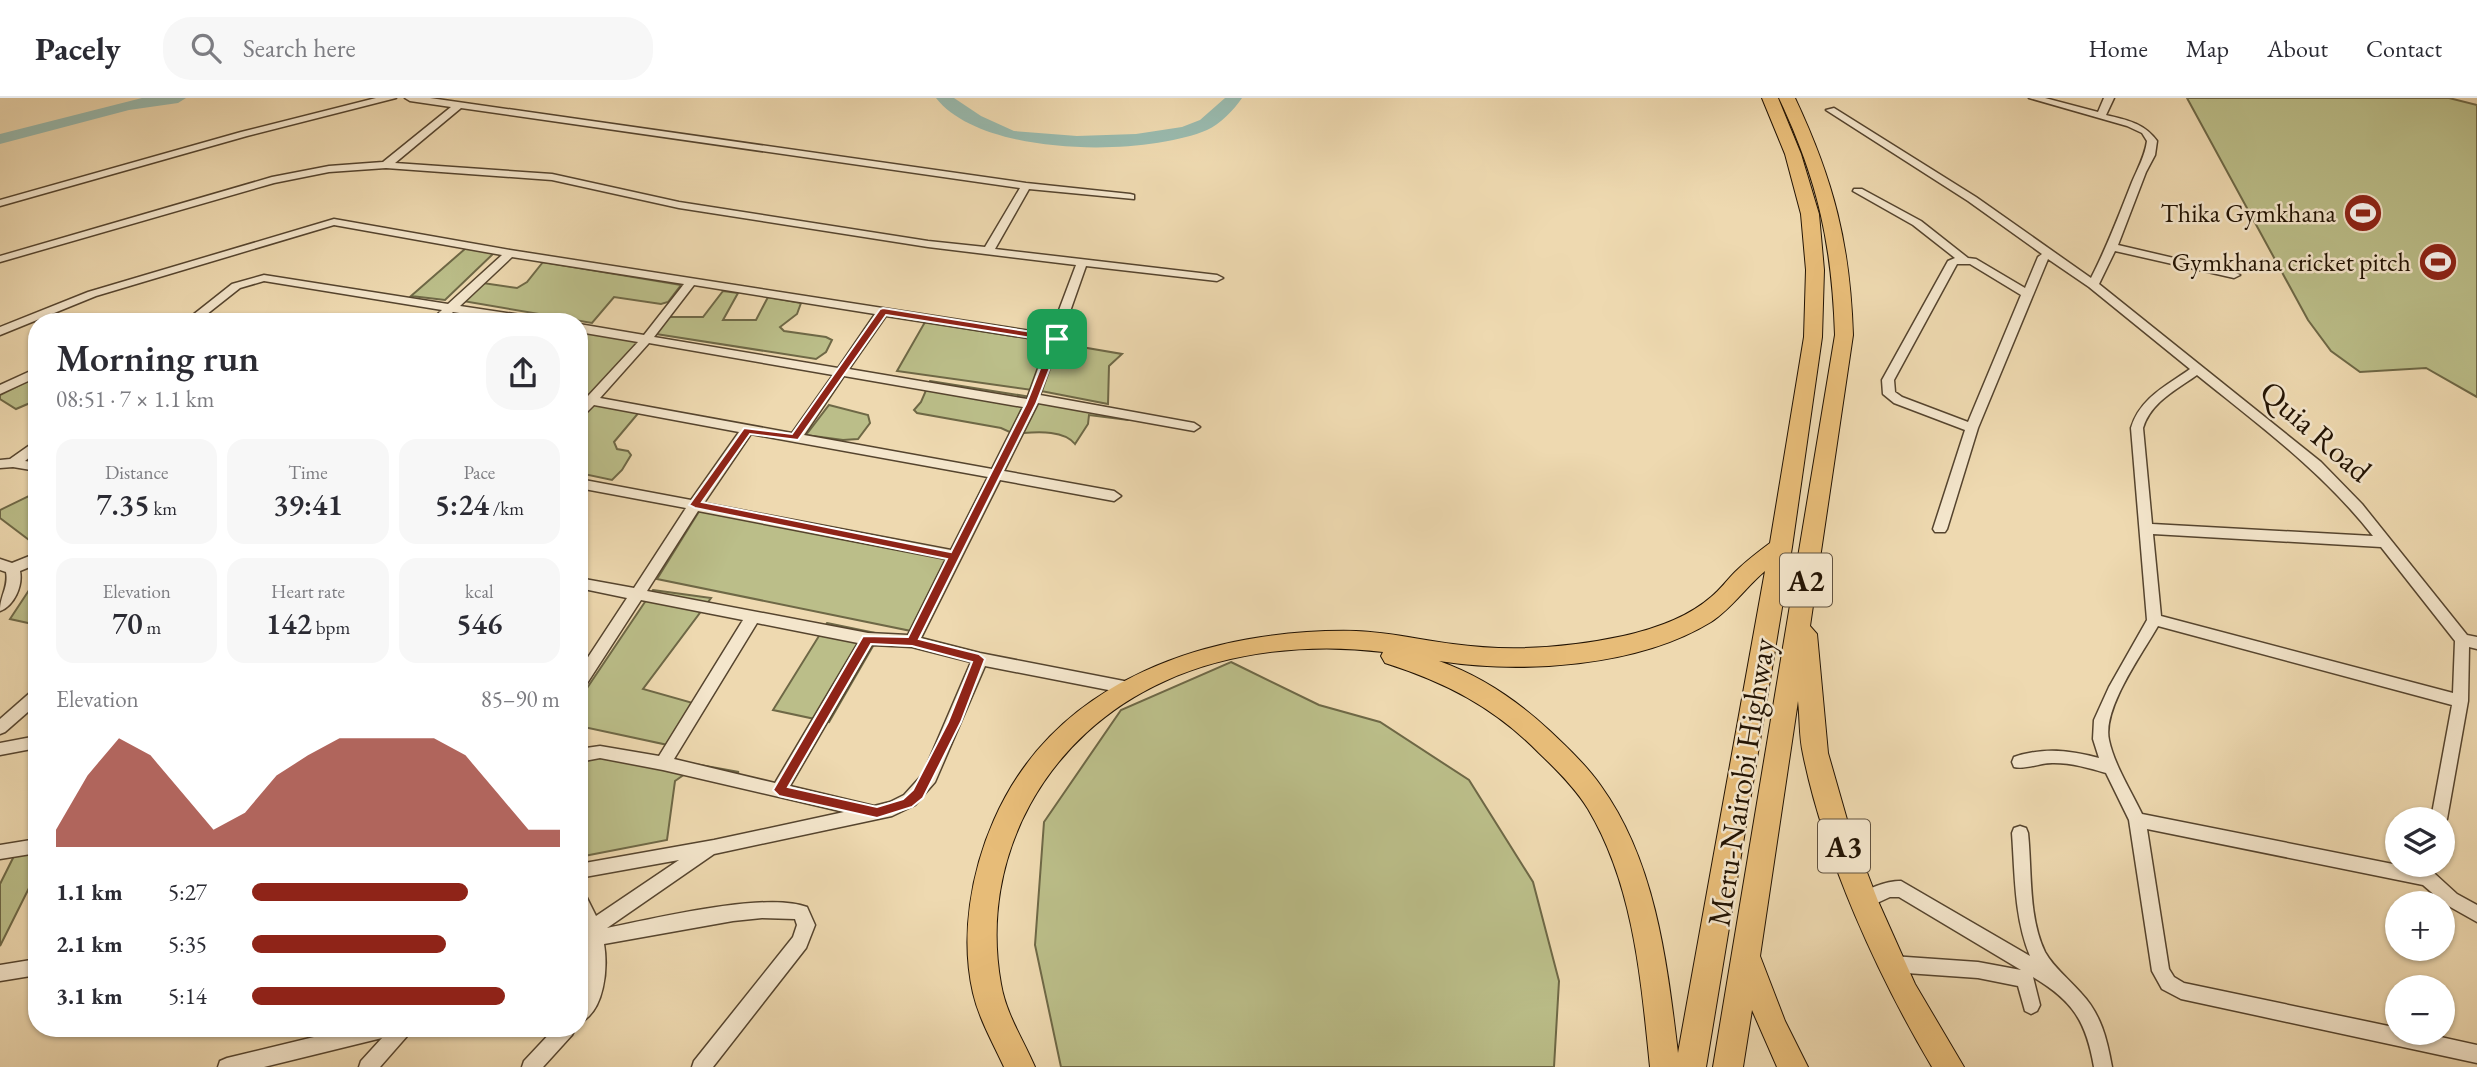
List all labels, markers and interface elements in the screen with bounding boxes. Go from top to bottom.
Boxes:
search box [163,17,653,80]
text: Pacely [35,27,121,70]
icon: search [187,29,225,67]
text: Search here [243,31,356,65]
text: Home [2088,33,2148,64]
text: Map [2186,33,2229,64]
text: About [2267,33,2328,64]
text: Contact [2366,33,2442,64]
sports icon: Thika Gymkhana [2342,192,2384,234]
place label: Thika Gymkhana [2160,196,2337,230]
sports icon: Gymkhana cricket pitch [2417,241,2459,283]
place label: Gymkhana cricket pitch [2172,245,2411,279]
pin [1027,309,1087,369]
icon: arrive [1038,320,1076,358]
text: Morning run [56,333,259,382]
button: share [486,336,560,410]
street label: Quia Road [2251,371,2381,492]
text: 08:51 · 7 × 1.1 km [56,384,214,414]
text: Distance [105,460,168,485]
text: Time [288,460,328,485]
text: Pace [463,460,495,485]
text: 7.35 [96,485,150,524]
text: 39:41 [273,485,343,524]
text: 5:24 [435,485,489,524]
text: km [150,496,177,521]
text: /km [489,496,524,521]
road number: A2 [1780,554,1832,607]
text: Elevation [102,579,171,604]
text: Heart rate [271,579,345,604]
text: kcal [465,579,494,604]
text: 70 [112,604,143,643]
text: 142 [266,604,312,643]
text: 546 [456,604,502,643]
text: m [143,615,161,640]
text: bpm [312,615,350,640]
street label: Meru-Nairobi Highway [1697,634,1785,929]
text: Elevation [56,684,139,714]
text: 85–90 m [481,684,560,714]
map controls [2385,807,2455,1045]
button: layers [2385,807,2455,877]
road number: A3 [1818,820,1870,873]
text: 1.1 km [56,877,123,907]
text: 5:27 [168,877,207,907]
button: + [2385,891,2455,961]
text: 2.1 km [56,929,123,959]
text: 5:35 [168,929,207,959]
button: − [2385,975,2455,1045]
text: 3.1 km [56,981,123,1011]
text: 5:14 [168,981,207,1011]

